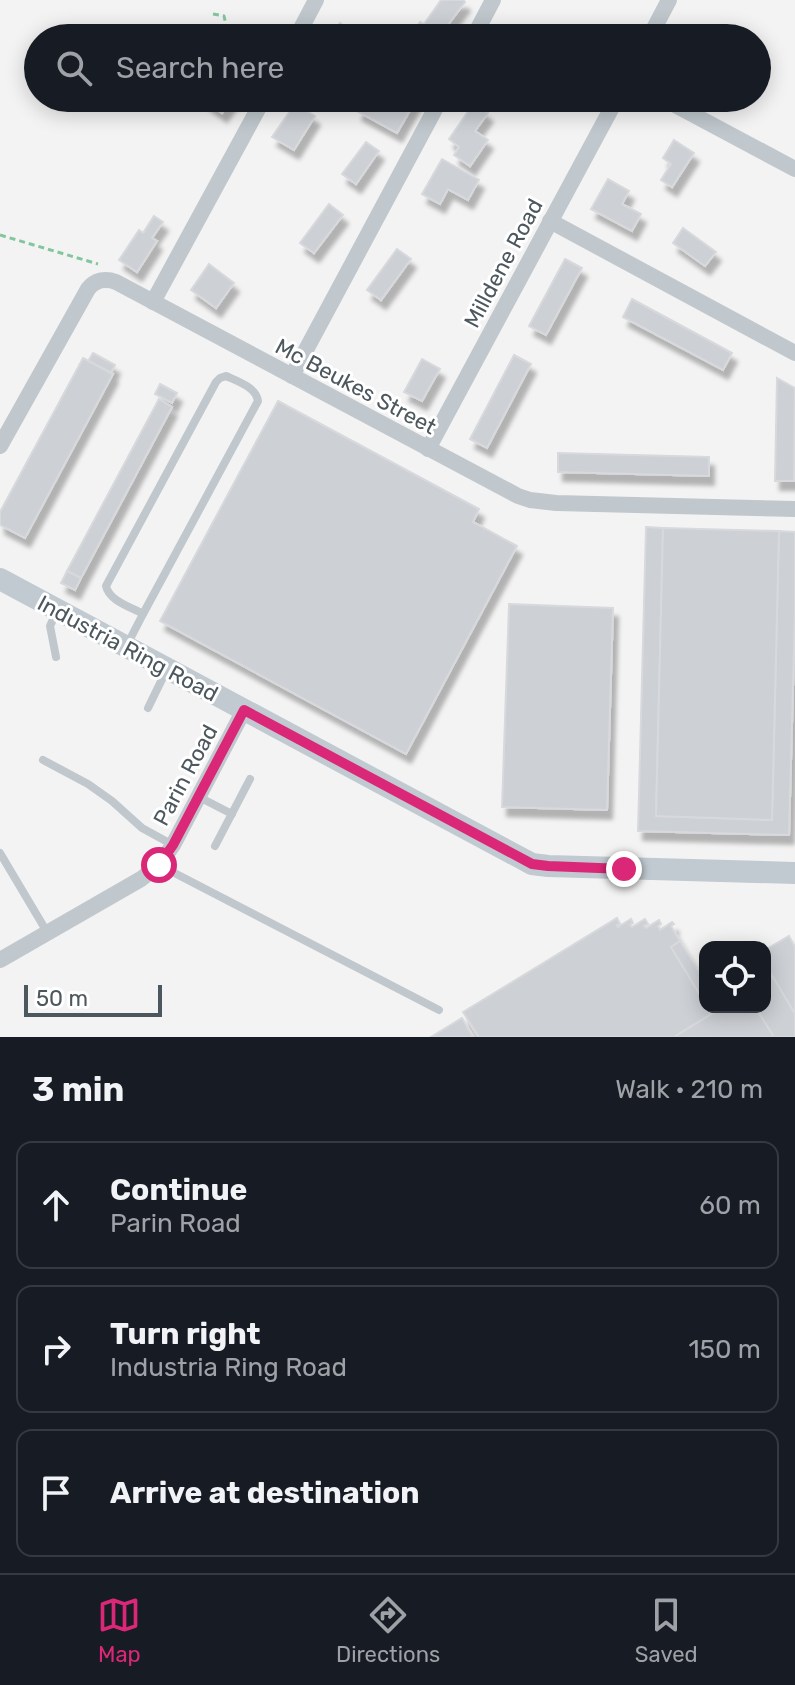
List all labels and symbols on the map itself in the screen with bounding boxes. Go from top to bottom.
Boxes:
street label: Milldene Road [458,194,549,332]
street label: Mc Beukes Street [271,333,441,440]
street label: Industria Ring Road [33,589,223,707]
street label: Parin Road [148,720,223,830]
route start [141,847,177,883]
route end [606,851,642,887]
scale bar [24,981,162,1017]

